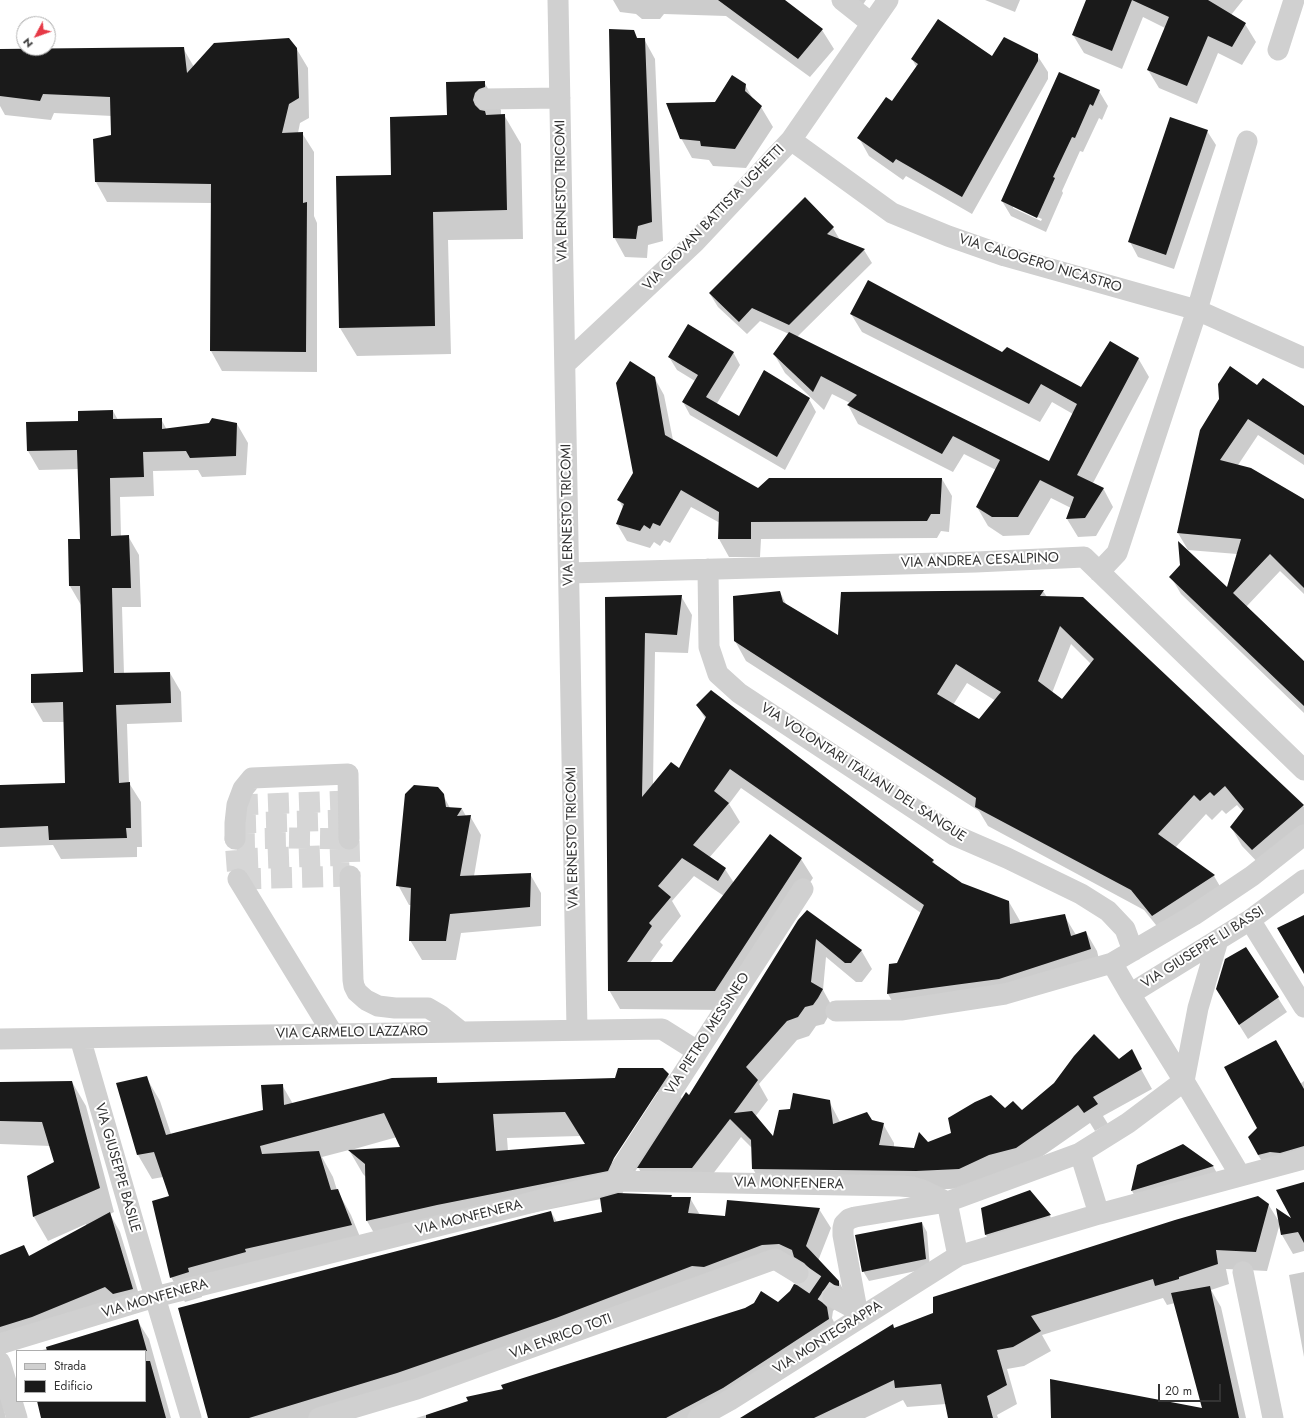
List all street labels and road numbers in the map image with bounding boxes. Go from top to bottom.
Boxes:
street label: VIA ERNESTO TRICOMI [552,120,572,262]
street label: VIA GIOVAN BATTISTA UGHETTI [640,142,788,294]
street label: VIA CALOGERO NICASTRO [957,231,1123,297]
street label: VIA ERNESTO TRICOMI [558,444,578,586]
street label: VIA ANDREA CESALPINO [901,550,1059,572]
street label: VIA VOLONTARI ITALIANI DEL SANGUE [757,700,969,846]
street label: VIA ERNESTO TRICOMI [563,767,583,909]
street label: VIA GIUSEPPE LI BASSI [1139,903,1267,993]
street label: VIA PIETRO MESSINEO [662,970,754,1098]
street label: VIA CARMELO LAZZARO [276,1023,428,1043]
street label: VIA GIUSEPPE BASILE [90,1101,144,1235]
street label: VIA MONFENERA [734,1175,844,1193]
street label: VIA MONFENERA [414,1197,524,1239]
street label: VIA MONFENERA [100,1276,210,1322]
street label: VIA MONTEGRAPPA [771,1298,885,1378]
street label: VIA ENRICO TOTI [508,1311,614,1363]

